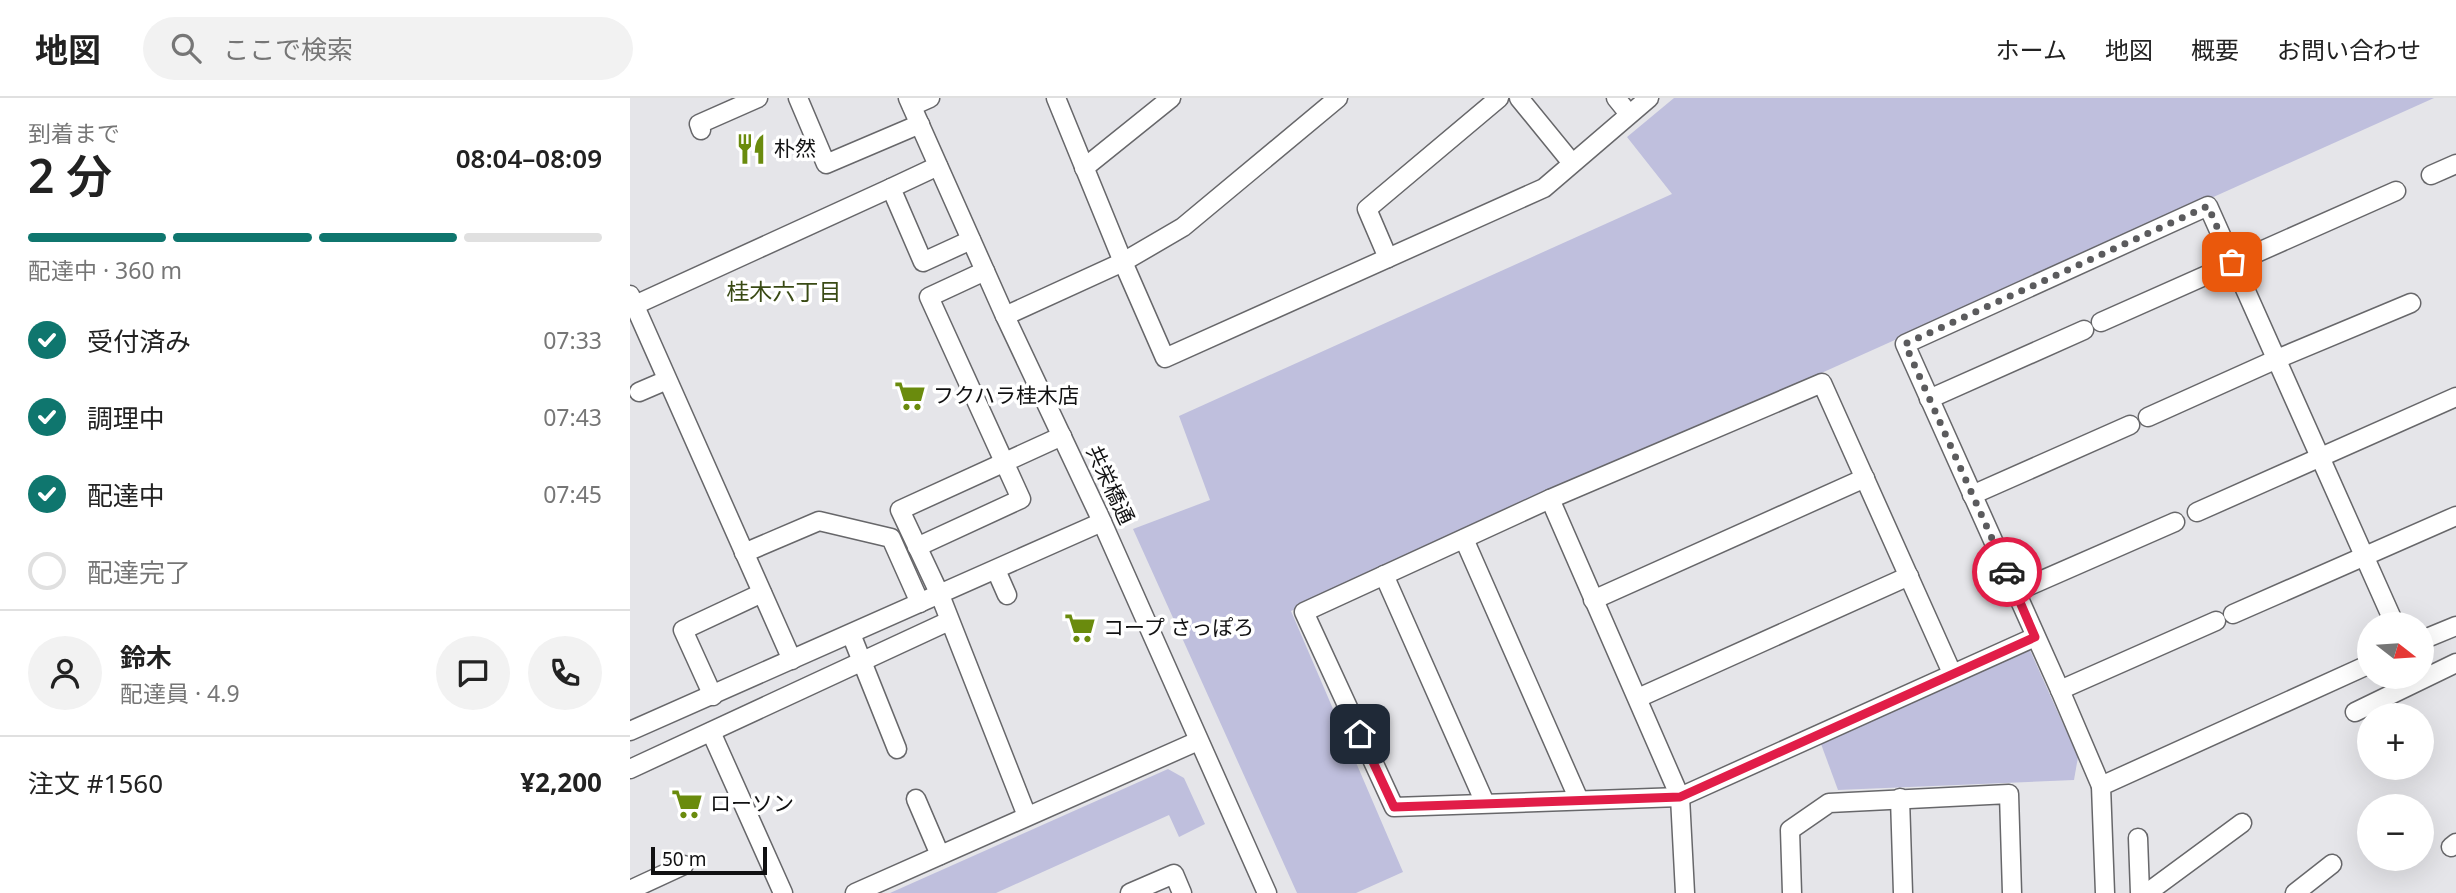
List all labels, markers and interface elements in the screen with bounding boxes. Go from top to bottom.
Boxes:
search box [143,17,633,80]
text: 地図 [35,27,101,72]
icon: search [167,29,205,67]
text: ここで検索 [223,31,353,67]
text: ホーム [1996,33,2067,66]
text: 地図 [2105,33,2153,66]
text: 概要 [2191,33,2239,66]
text: お問い合わせ [2277,33,2421,66]
text: 到着まで [28,117,120,149]
restaurant icon: 朴然 [734,132,768,166]
place label: 朴然 [774,134,816,162]
text: 08:04–08:09 [456,140,602,176]
text: 2 分 [28,144,112,206]
pin [2202,232,2262,292]
icon: bag [2213,243,2251,281]
text: 配達中 · 360 m [28,254,182,286]
district label: 桂木六丁目 [727,275,842,307]
icon: check [28,321,66,359]
text: 受付済み [87,323,191,359]
text: 07:33 [543,324,602,356]
supermarket icon: フクハラ桂木店 [893,379,927,413]
place label: フクハラ桂木店 [933,381,1079,409]
icon: check [28,398,66,436]
text: 調理中 [87,400,165,436]
text: 07:43 [543,401,602,433]
street label: 共栄橋通 [1080,441,1141,529]
icon: check [28,475,66,513]
text: 配達中 [87,477,165,513]
text: 07:45 [543,478,602,510]
courier [1972,537,2042,607]
icon: car [1988,553,2026,591]
text: 配達完了 [87,554,191,590]
supermarket icon: コープ さっぽろ [1063,611,1097,645]
north arrow [2357,612,2434,690]
map controls [2357,612,2434,871]
place label: コープ さっぽろ [1103,613,1254,641]
button: person [28,636,102,710]
button: chat [436,636,510,710]
button: phone [528,636,602,710]
text: 鈴木 [120,639,172,675]
text: 配達員 · 4.9 [120,677,240,709]
button: + [2357,703,2434,780]
pin [1330,704,1390,764]
icon: home [1341,715,1379,753]
text: ¥2,200 [520,764,602,800]
text: 注文 #1560 [28,765,163,801]
supermarket icon: ローソン [670,787,704,821]
place label: ローソン [710,789,794,817]
button: − [2357,794,2434,871]
scale bar [651,844,766,876]
text: 50 m [662,846,706,872]

